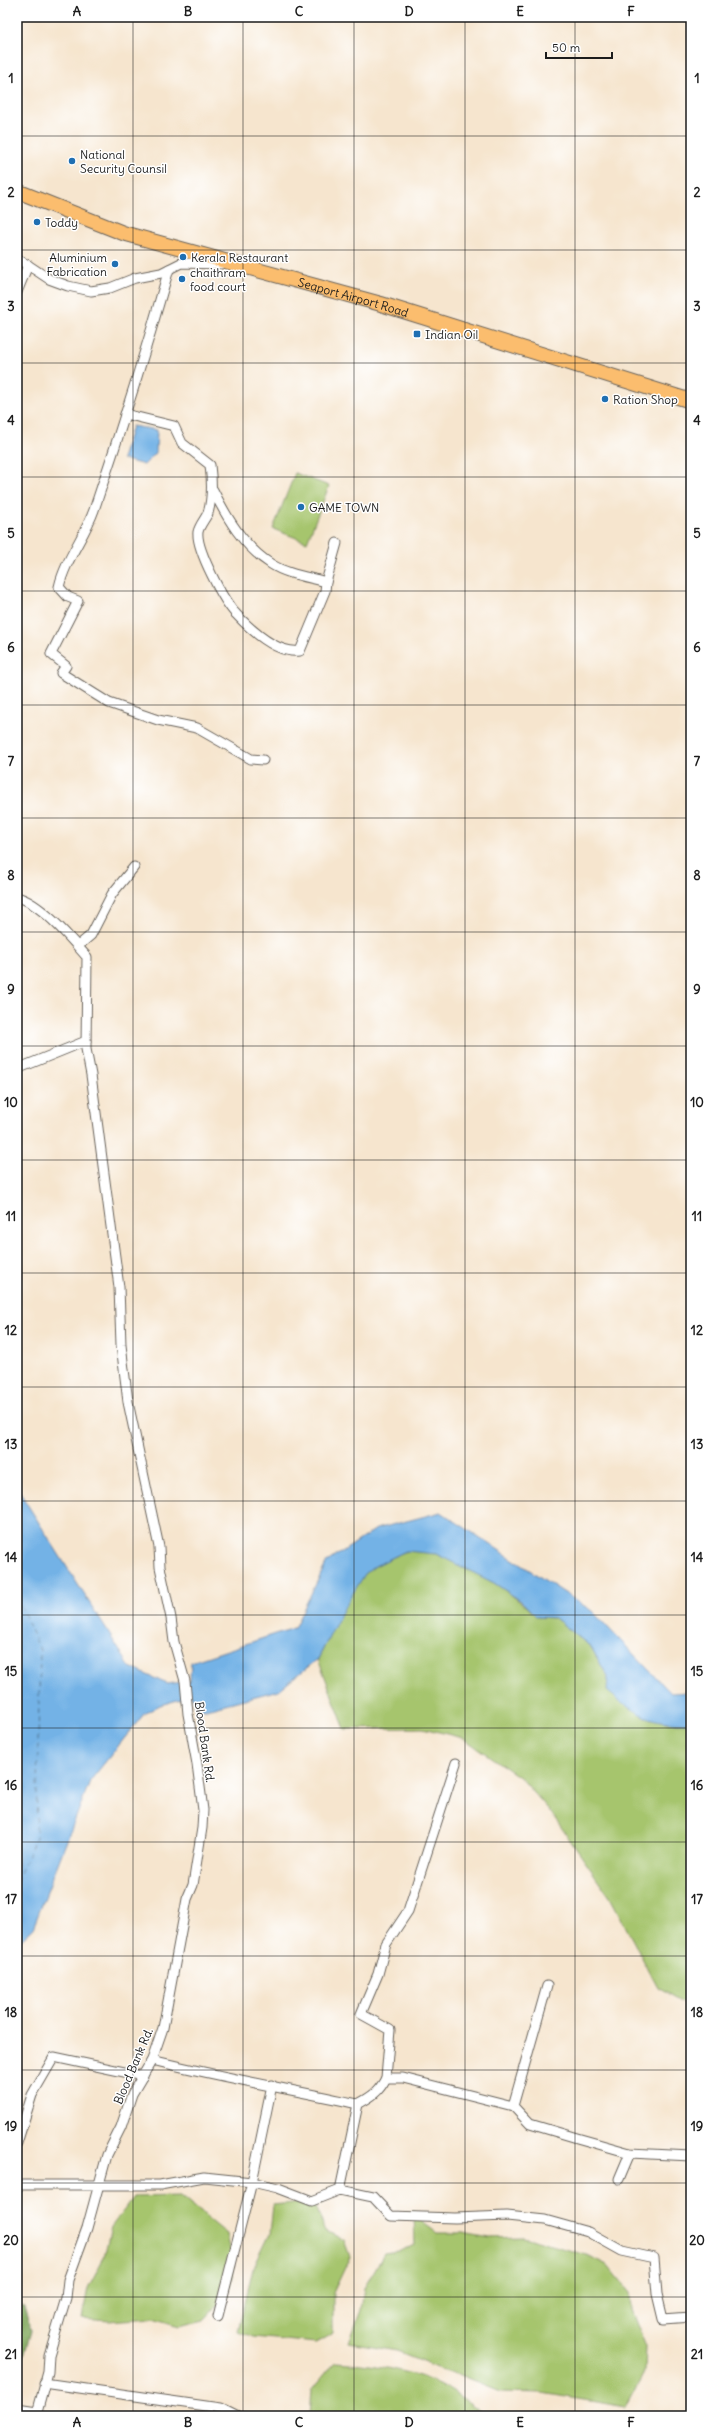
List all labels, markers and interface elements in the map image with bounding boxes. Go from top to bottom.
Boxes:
text: A [73,3,82,20]
text: B [184,3,193,20]
text: C [295,3,304,20]
text: D [404,3,414,20]
text: E [516,3,524,20]
text: F [627,3,635,20]
scale bar [546,34,612,60]
text: 50 m [552,40,581,55]
text: 1 [8,70,14,87]
text: 1 [694,70,700,87]
place label: National Security Counsil [80,147,167,176]
marker: National Security Counsil [67,156,77,166]
text: 2 [7,184,15,201]
text: 2 [693,184,701,201]
place label: Toddy [45,215,78,230]
marker: Toddy [32,217,42,227]
place label: Aluminium Fabrication [46,250,107,279]
place label: Kerala Restaurant [191,250,288,265]
marker: Kerala Restaurant [178,252,188,262]
marker: Aluminium Fabrication [110,259,120,269]
place label: chaithram food court [190,265,246,294]
marker: chaithram food court [177,274,187,284]
street label: Seaport Airport Road [296,274,410,320]
text: 3 [7,298,15,315]
text: 3 [693,298,701,315]
place label: Indian Oil [425,327,478,342]
marker: Indian Oil [412,329,422,339]
place label: Ration Shop [613,392,678,407]
marker: Ration Shop [600,394,610,404]
text: 4 [7,412,15,429]
text: 4 [693,412,701,429]
place label: GAME TOWN [309,500,379,515]
marker: GAME TOWN [296,502,306,512]
text: 5 [7,525,15,542]
text: 5 [693,525,701,542]
text: 6 [7,639,15,656]
text: 6 [693,639,701,656]
text: 7 [8,753,15,770]
text: 7 [694,753,701,770]
text: 8 [7,867,15,884]
text: 8 [693,867,701,884]
text: 9 [7,981,15,998]
text: 9 [693,981,701,998]
text: 10 [4,1094,18,1111]
text: 10 [690,1094,704,1111]
text: 11 [6,1208,16,1225]
text: 11 [692,1208,702,1225]
text: 12 [5,1322,17,1339]
text: 12 [691,1322,703,1339]
text: 13 [5,1436,17,1453]
text: 13 [691,1436,703,1453]
text: 14 [5,1549,18,1566]
text: 14 [691,1549,704,1566]
text: 15 [5,1663,18,1680]
text: 15 [691,1663,704,1680]
street label: Blood Bank Rd. [192,1701,218,1783]
text: 16 [5,1777,18,1794]
text: 16 [691,1777,704,1794]
text: 17 [5,1891,17,1908]
text: 17 [691,1891,703,1908]
text: 18 [5,2004,17,2021]
text: 18 [691,2004,703,2021]
street label: Blood Bank Rd. [110,2025,156,2107]
text: 19 [5,2118,17,2135]
text: 19 [691,2118,703,2135]
text: 20 [3,2232,19,2249]
text: 20 [689,2232,705,2249]
text: 21 [5,2346,17,2363]
text: 21 [691,2346,703,2363]
text: A [73,2414,82,2431]
text: B [184,2414,193,2431]
text: C [295,2414,304,2431]
text: D [404,2414,414,2431]
text: E [516,2414,524,2431]
text: F [627,2414,635,2431]

